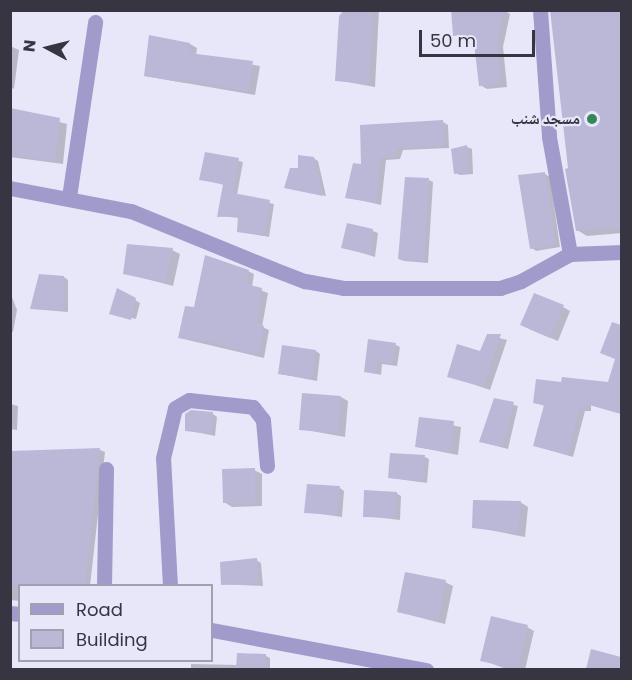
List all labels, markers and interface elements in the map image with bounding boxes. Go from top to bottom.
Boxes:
north arrow [18,18,78,78]
scale bar [422,18,538,56]
text: 50 m [430,28,476,53]
text: N [17,38,42,53]
place label: مسجد شنب [511,109,580,129]
marker: مسجد شنب [585,112,599,126]
legend [18,584,213,662]
text: Road [76,597,123,622]
text: Building [76,627,148,652]

